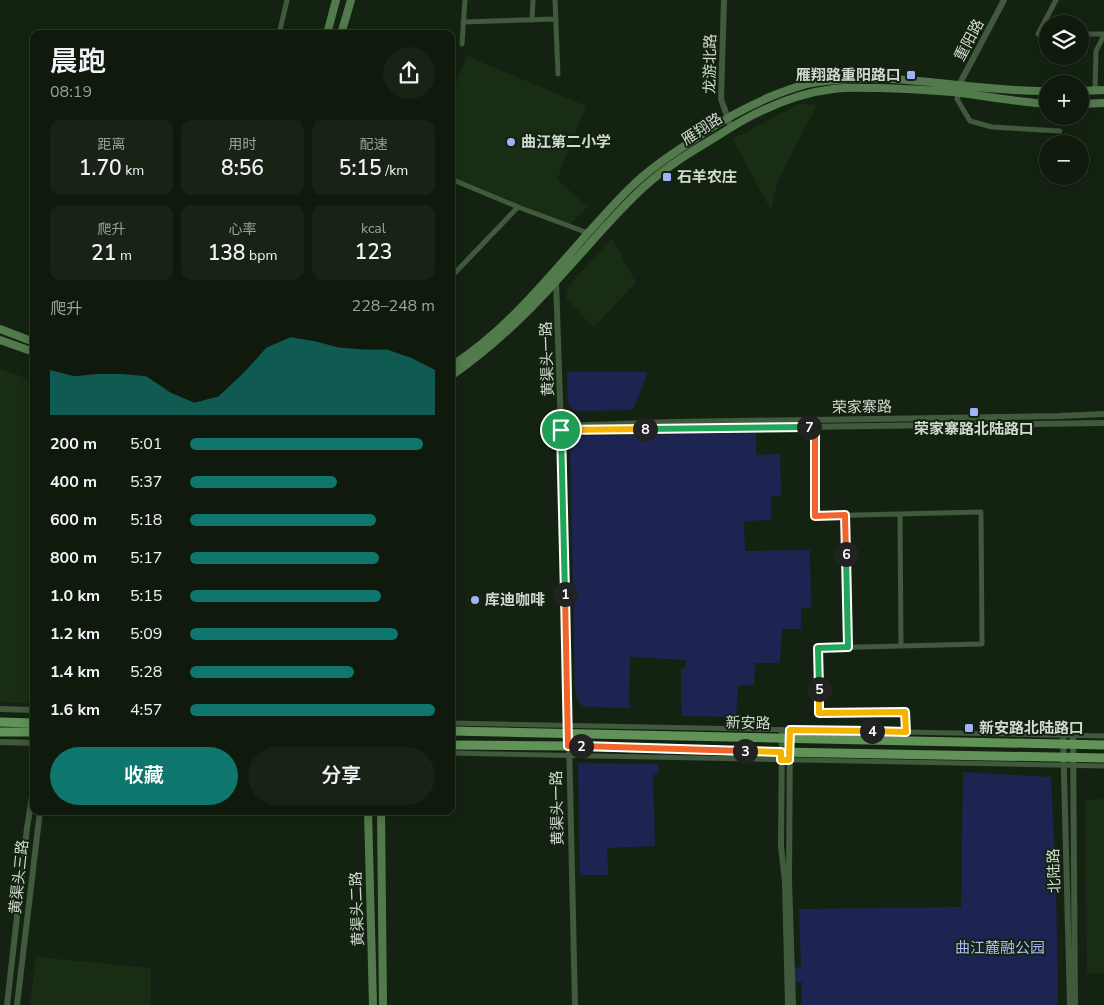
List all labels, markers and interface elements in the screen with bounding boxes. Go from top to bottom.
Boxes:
street label: 重阳路 [950,15,988,65]
map controls [1039,15,1089,185]
button: layers [1039,15,1089,65]
street label: 龙游北路 [699,34,721,94]
text: 晨跑 [50,43,106,81]
button: share [383,47,435,99]
place label: 雁翔路重阳路口 [796,65,901,85]
marker: 雁翔路重阳路口 [905,69,917,81]
button: + [1039,75,1089,125]
text: 08:19 [50,81,92,103]
street label: 雁翔路 [678,108,726,150]
place label: 曲江第二小学 [521,132,611,152]
text: 距离 [98,135,126,154]
text: 用时 [229,135,257,154]
text: 配速 [360,135,388,154]
button: − [1039,135,1089,185]
marker: 曲江第二小学 [505,136,517,148]
text: 1.70 [79,154,122,182]
text: 8:56 [221,154,264,182]
text: 5:15 [339,154,382,182]
text: km [122,161,144,180]
text: /km [382,161,408,180]
place label: 石羊农庄 [677,167,737,187]
marker: 石羊农庄 [661,171,673,183]
text: kcal [361,219,386,238]
text: 爬升 [98,220,126,239]
text: 心率 [229,220,257,239]
text: 123 [355,238,392,266]
text: 21 [91,239,116,267]
text: 138 [208,239,245,267]
text: m [116,246,132,265]
text: bpm [245,246,277,265]
text: 228–248 m [352,295,435,317]
text: 爬升 [50,298,82,320]
street label: 黄渠头一路 [536,321,558,397]
street label: 荣家寨路 [832,396,892,418]
marker: 荣家寨路北陆路口 [968,406,980,418]
pin [540,409,582,451]
pin: 7 [796,414,822,440]
icon: arrive [547,416,575,444]
pin: 8 [632,416,658,442]
text: 7 [805,418,814,437]
place label: 荣家寨路北陆路口 [914,419,1034,439]
text: 8 [641,420,650,439]
text: 200 m [50,433,97,455]
text: 5:01 [130,433,162,455]
text: 400 m [50,471,97,493]
text: 5:37 [130,471,162,493]
text: 600 m [50,509,97,531]
text: 5:18 [130,509,162,531]
pin: 6 [834,542,858,566]
text: 6 [842,545,851,564]
text: 800 m [50,547,97,569]
text: 5:17 [130,547,162,569]
pin: 1 [552,582,578,606]
text: 1.0 km [50,585,100,607]
text: 5:15 [130,585,162,607]
text: 1 [561,585,570,604]
place label: 库迪咖啡 [485,590,545,610]
marker: 库迪咖啡 [469,594,481,606]
text: 1.2 km [50,623,100,645]
text: 5:09 [130,623,162,645]
text: 1.4 km [50,661,100,683]
text: 5:28 [130,661,162,683]
pin: 5 [806,676,832,702]
text: 5 [815,680,824,699]
text: 1.6 km [50,699,100,721]
text: 4:57 [130,699,162,721]
street label: 新安路 [725,713,771,733]
pin: 4 [860,718,884,744]
place label: 新安路北陆路口 [979,718,1084,738]
text: 4 [868,722,877,741]
marker: 新安路北陆路口 [963,722,975,734]
pin: 2 [568,734,594,758]
text: 2 [577,737,586,756]
pin: 3 [732,738,758,764]
text: 3 [741,742,750,761]
button: 收藏 [50,747,238,805]
button: 分享 [248,747,435,805]
street label: 黄渠头一路 [546,770,568,846]
street label: 黄渠头三路 [5,839,33,915]
street label: 北陆路 [1043,848,1065,894]
street label: 黄渠头二路 [346,871,368,947]
park label: 曲江麓融公园 [955,938,1045,958]

